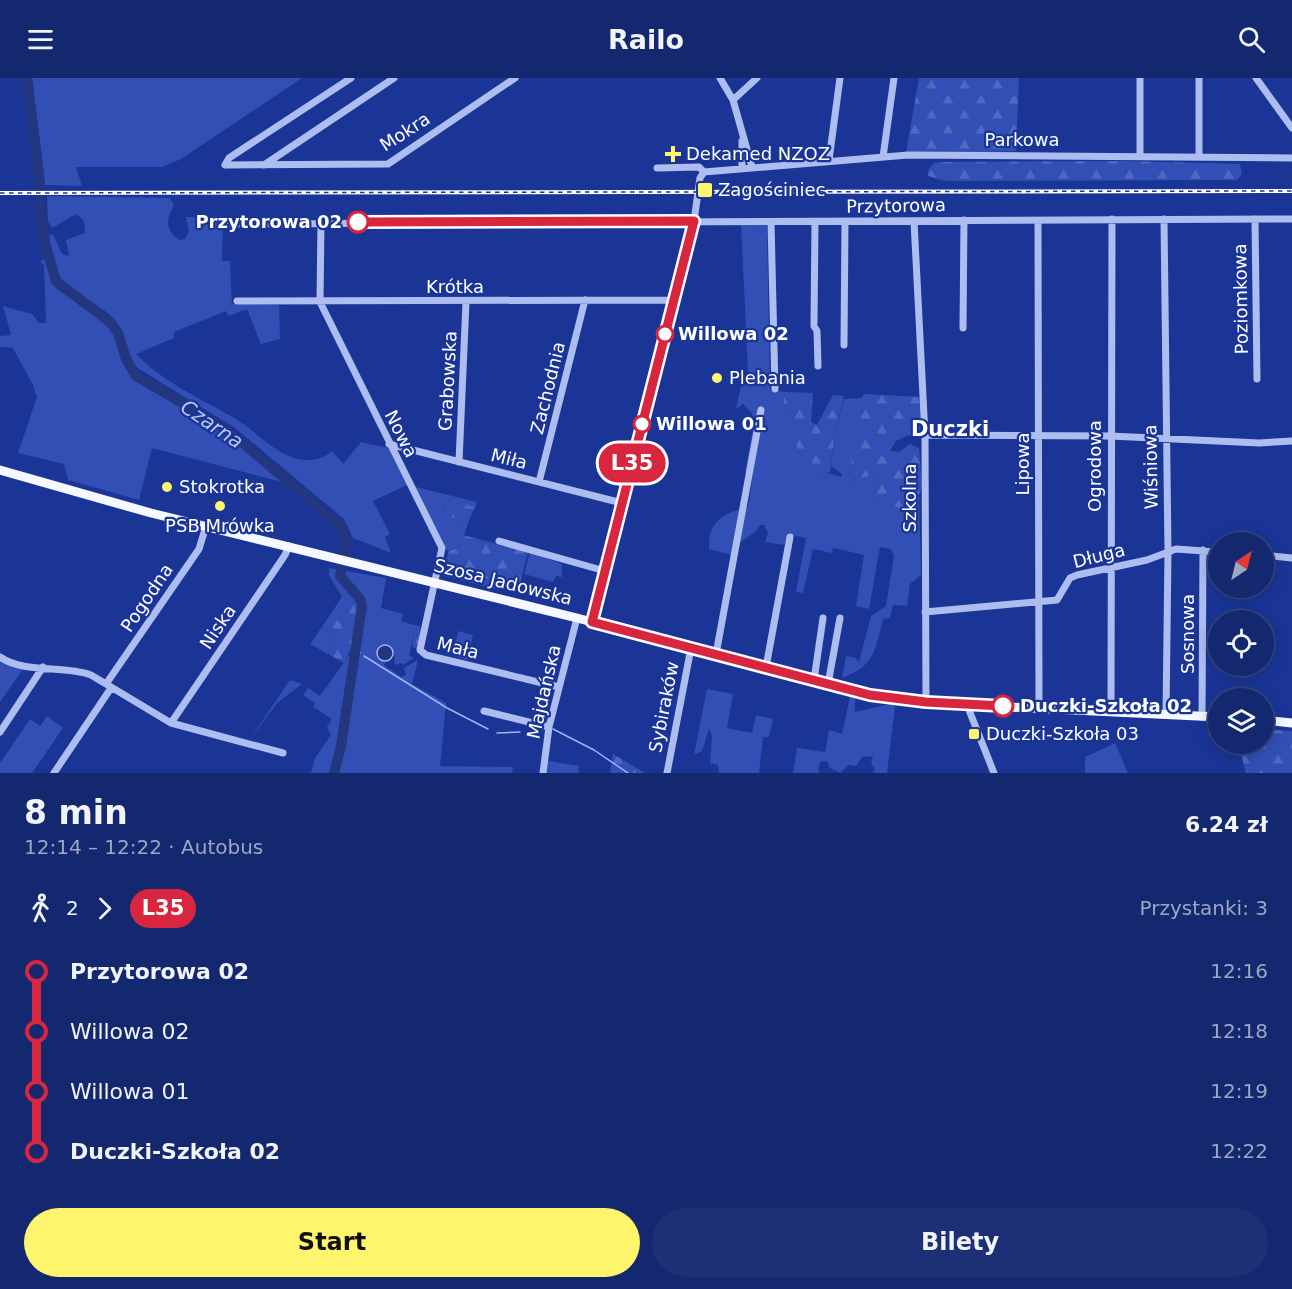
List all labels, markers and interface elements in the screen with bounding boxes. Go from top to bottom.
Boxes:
icon: menu [24,23,57,56]
icon: search [1235,23,1268,56]
text: Railo [608,24,684,55]
street label: Mokra [376,108,434,155]
street label: Parkowa [984,129,1060,150]
place label: Dekamed NZOZ [686,143,830,164]
marker: Dekamed NZOZ [664,145,682,163]
place label: Zagościniec [718,179,825,200]
marker: Zagościniec [696,181,714,199]
street label: Przytorowa [846,194,946,217]
place label: Przytorowa 02 [195,211,342,232]
marker: Przytorowa 02 [347,211,369,233]
street label: Poziomkowa [1229,243,1252,355]
street label: Krótka [426,276,484,297]
place label: Willowa 02 [678,323,789,344]
marker: Willowa 02 [656,325,674,343]
street label: Grabowska [434,330,461,431]
street label: Zachodnia [526,339,569,436]
place label: Plebania [729,367,806,388]
marker: Plebania [710,371,724,385]
water label: Czarna [176,395,248,453]
street label: Nowa [381,407,422,461]
place label: Willowa 01 [656,413,767,434]
marker: Willowa 01 [633,415,651,433]
district label: Duczki [911,417,989,441]
street label: Ogrodowa [1084,420,1105,512]
street label: Wiśniowa [1139,424,1162,510]
street label: Lipowa [1012,432,1033,496]
street label: Miła [489,444,529,473]
line badge: L35 [598,444,666,482]
text: L35 [611,451,653,475]
street label: Szkolna [899,463,920,533]
place label: Stokrotka [179,476,265,497]
marker: Stokrotka [160,480,174,494]
marker: PSB Mrówka [213,499,227,513]
place label: PSB Mrówka [165,515,275,536]
north arrow [1208,532,1274,598]
map controls [1208,532,1274,754]
street label: Długa [1071,539,1127,572]
street label: Szosa Jadowska [432,554,575,609]
street label: Pogodna [116,560,177,636]
street label: Sosnowa [1177,594,1198,674]
street label: Niska [195,601,240,653]
button: locate [1208,610,1274,676]
street label: Mała [435,632,481,663]
street label: Majdańska [522,643,565,741]
street label: Sybiraków [644,660,683,754]
button: layers [1208,688,1274,754]
marker: Duczki-Szkoła 02 [992,695,1014,717]
place label: Duczki-Szkoła 02 [1020,695,1192,716]
place label: Duczki-Szkoła 03 [986,723,1139,744]
marker: Duczki-Szkoła 03 [967,727,981,741]
text: 8 min [24,793,128,832]
text: 6.24 zł [1185,812,1268,837]
text: 12:14 – 12:22 · Autobus [24,835,263,859]
icon: walk [24,892,57,925]
icon: forward [88,892,121,925]
text: 2 [66,896,79,920]
text: L35 [142,896,184,920]
text: Przystanki: 3 [1140,896,1268,920]
text: Przytorowa 02 [70,959,249,984]
text: 12:16 [1210,959,1268,983]
text: Willowa 02 [70,1019,190,1044]
text: 12:18 [1210,1019,1268,1043]
text: Willowa 01 [70,1079,190,1104]
text: 12:19 [1210,1079,1268,1103]
text: Duczki-Szkoła 02 [70,1139,280,1164]
text: 12:22 [1210,1139,1268,1163]
button: Start [24,1208,640,1277]
button: Bilety [652,1208,1268,1277]

